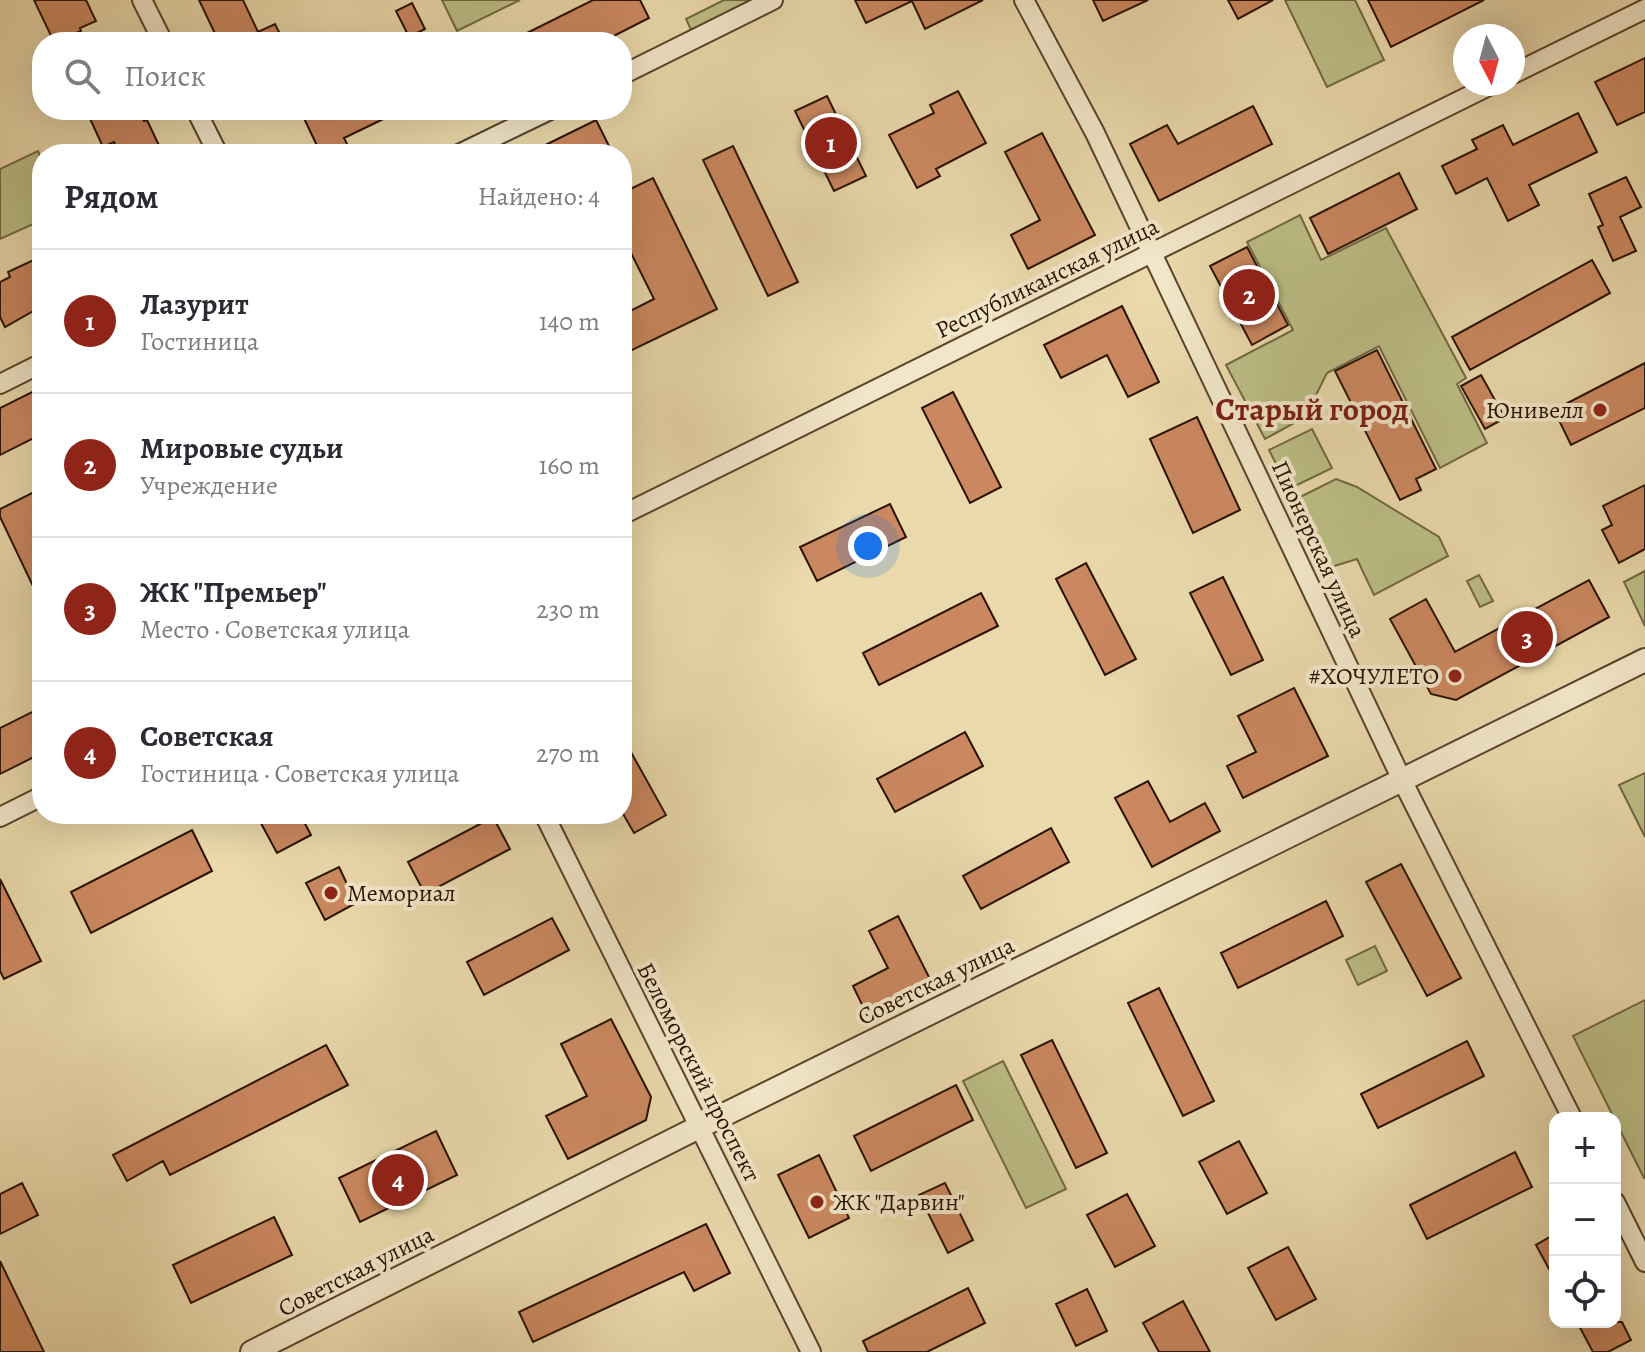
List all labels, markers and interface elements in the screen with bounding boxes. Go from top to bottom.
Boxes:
north arrow [1453,24,1525,96]
search box [32,32,632,120]
icon: search [60,54,104,98]
text: Поиск [124,56,206,96]
pin: 1 [805,113,857,173]
text: Рядом [64,173,158,220]
text: Найдено: 4 [478,179,600,214]
street label: Республиканская улица [930,210,1164,346]
pin: 2 [1223,265,1275,325]
text: Лазурит [140,284,249,324]
text: 1 [85,304,95,339]
text: 140 m [539,304,600,339]
text: Гостиница [140,324,259,359]
district label: Старый город [1215,387,1409,431]
place label: Юнивелл [1486,394,1584,426]
marker: Юнивелл [1591,401,1609,419]
text: Мировые судьи [140,428,343,468]
text: 2 [84,448,96,483]
text: 160 m [538,448,600,483]
street label: Пионерская улица [1264,455,1374,643]
text: Учреждение [140,468,278,503]
your location [848,526,888,566]
text: ЖК "Премьер" [140,572,327,612]
text: 3 [84,592,96,627]
text: 230 m [536,592,600,627]
pin: 3 [1501,607,1553,667]
text: Место · Советская улица [140,612,410,647]
place label: #ХОЧУЛЕТО [1309,660,1439,692]
marker: #ХОЧУЛЕТО [1446,667,1464,685]
text: Советская [140,716,274,756]
text: 4 [84,736,96,771]
text: 270 m [536,736,600,771]
text: Гостиница · Советская улица [140,756,459,791]
place label: Мемориал [347,877,456,909]
marker: Мемориал [322,884,340,902]
street label: Советская улица [852,929,1020,1033]
street label: Беломорский проспект [630,957,768,1188]
map controls [1549,1112,1621,1328]
button: + [1549,1112,1621,1184]
pin: 4 [372,1150,424,1210]
button: − [1549,1184,1621,1256]
place label: ЖК "Дарвин" [833,1186,965,1218]
marker: ЖК "Дарвин" [808,1193,826,1211]
street label: Советская улица [273,1218,439,1324]
button: locate [1549,1256,1621,1328]

